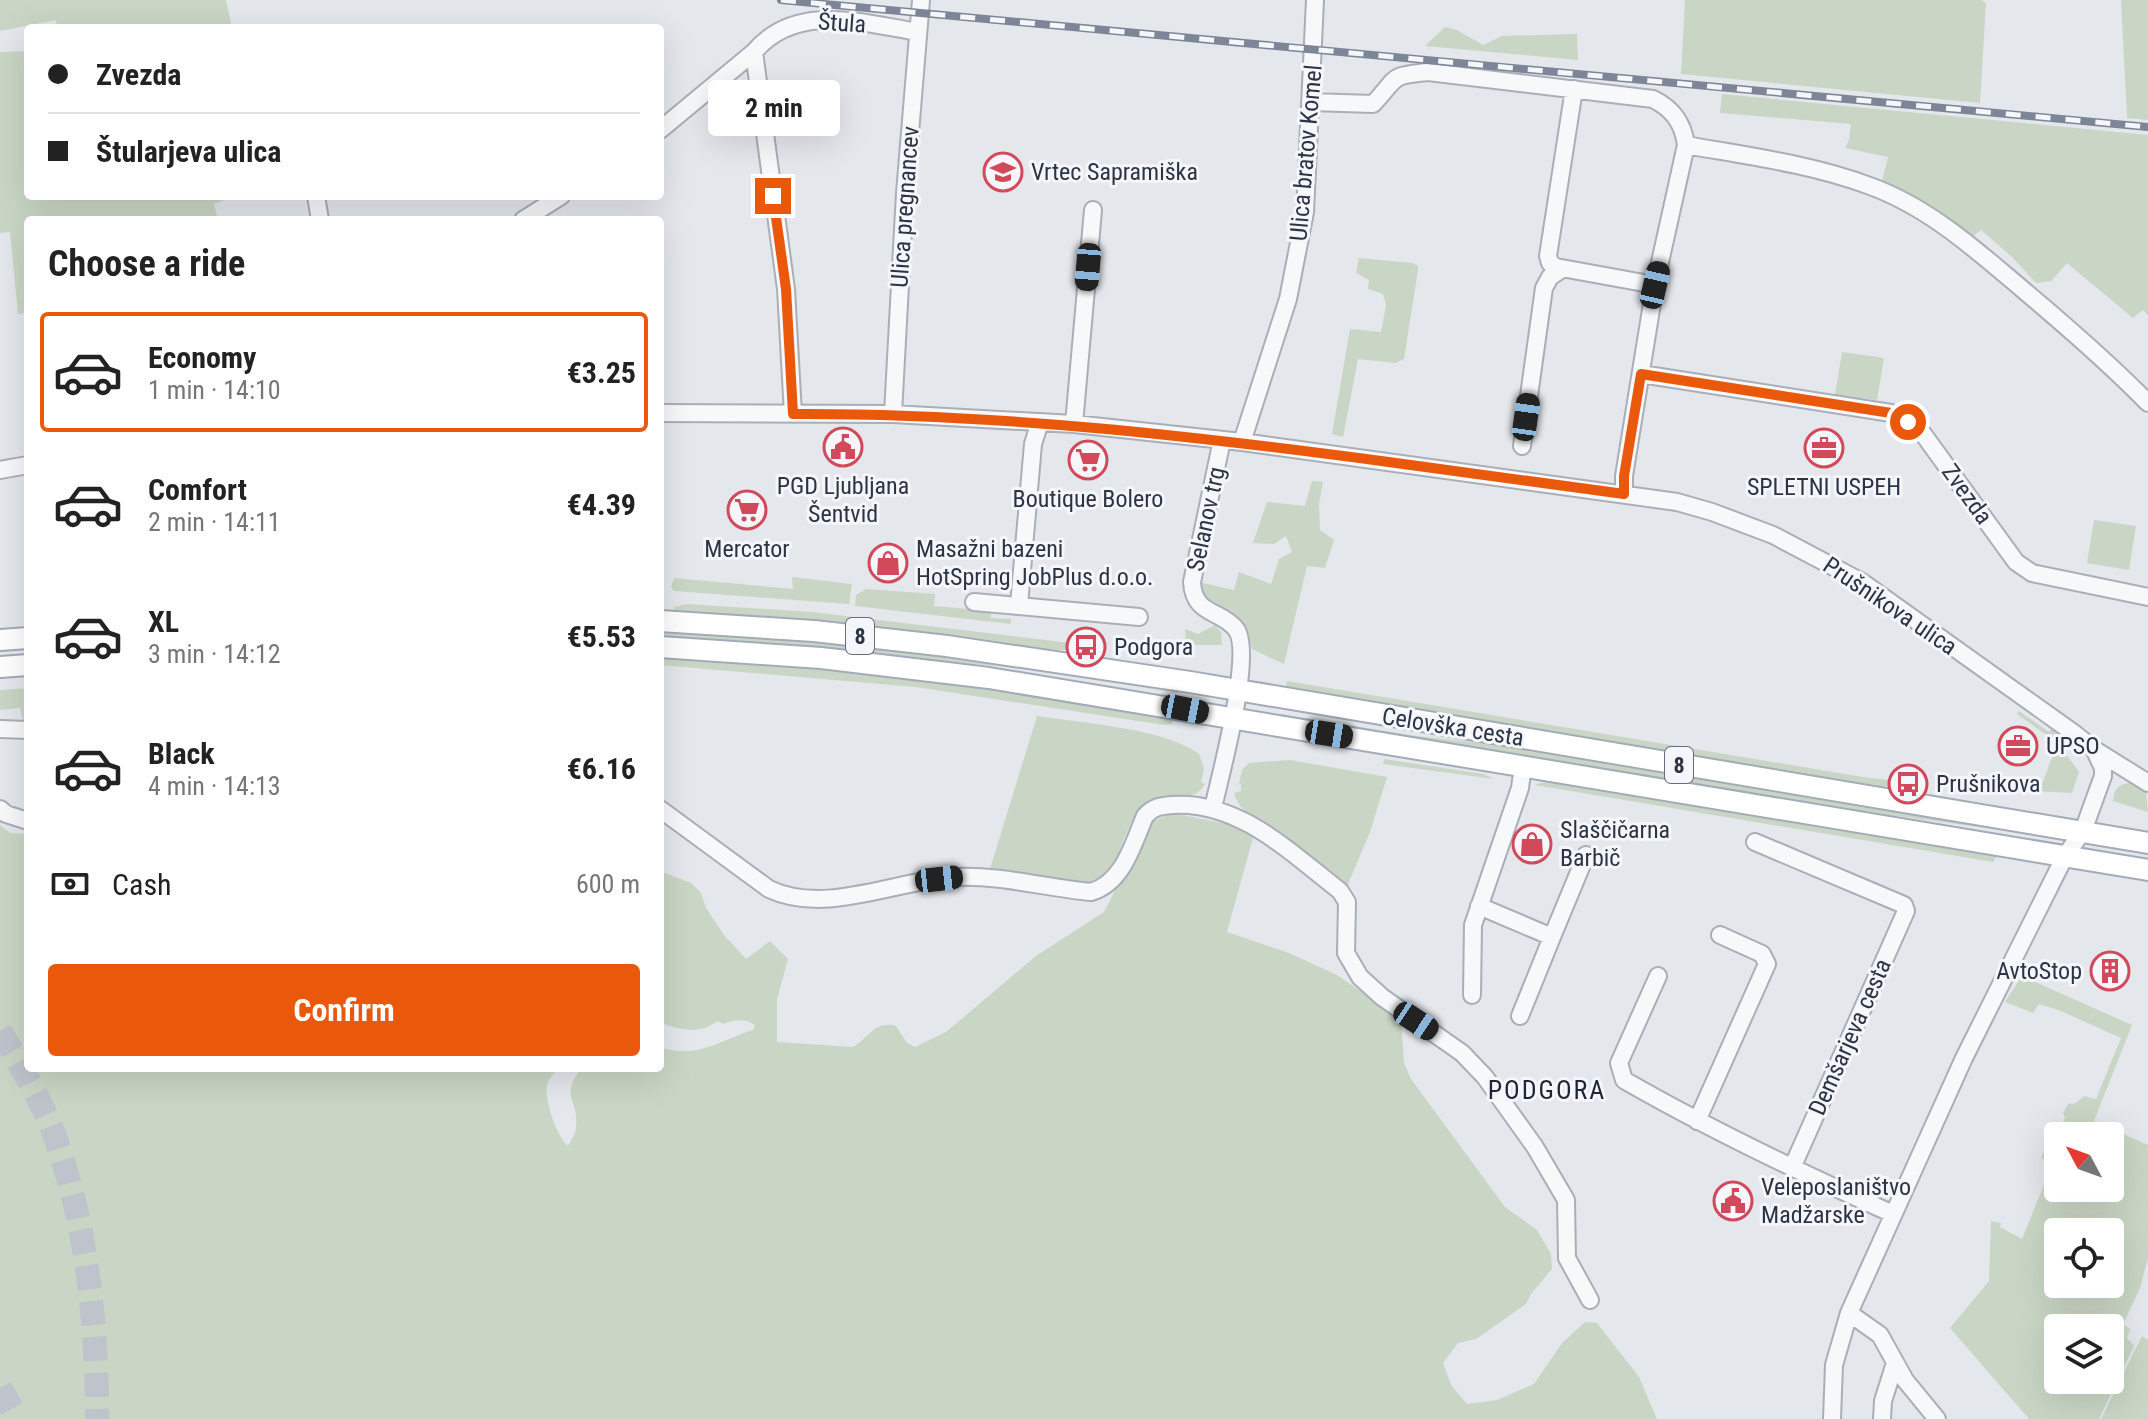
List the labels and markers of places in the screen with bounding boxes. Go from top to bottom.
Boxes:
school or university icon: Vrtec Sapramiška [982,151,1024,193]
place label: Vrtec Sapramiška [1031,158,1198,186]
public building icon: PGD Ljubljana Šentvid [822,426,864,468]
office icon: SPLETNI USPEH [1803,427,1845,469]
supermarket icon: Boutique Bolero [1067,439,1109,481]
place label: PGD Ljubljana Šentvid [777,472,909,528]
place label: SPLETNI USPEH [1747,473,1901,501]
place label: Boutique Bolero [1013,485,1163,513]
supermarket icon: Mercator [726,489,768,531]
place label: Mercator [704,535,790,563]
place label: Masažni bazeni HotSpring JobPlus d.o.o. [916,535,1153,591]
shop icon: Masažni bazeni HotSpring JobPlus d.o.o. [867,542,909,584]
bus stop icon: Podgora [1065,626,1107,668]
place label: Podgora [1114,633,1193,661]
office icon: UPSO [1997,725,2039,767]
place label: UPSO [2046,732,2100,760]
bus stop icon: Prušnikova [1887,763,1929,805]
place label: Prušnikova [1936,770,2041,798]
place label: Slaščičarna Barbič [1560,816,1670,872]
shop icon: Slaščičarna Barbič [1511,823,1553,865]
building icon: AvtoStop [2089,950,2131,992]
place label: AvtoStop [1996,957,2082,985]
place label: Veleposlaništvo Madžarske [1761,1173,1911,1229]
public building icon: Veleposlaništvo Madžarske [1712,1180,1754,1222]

